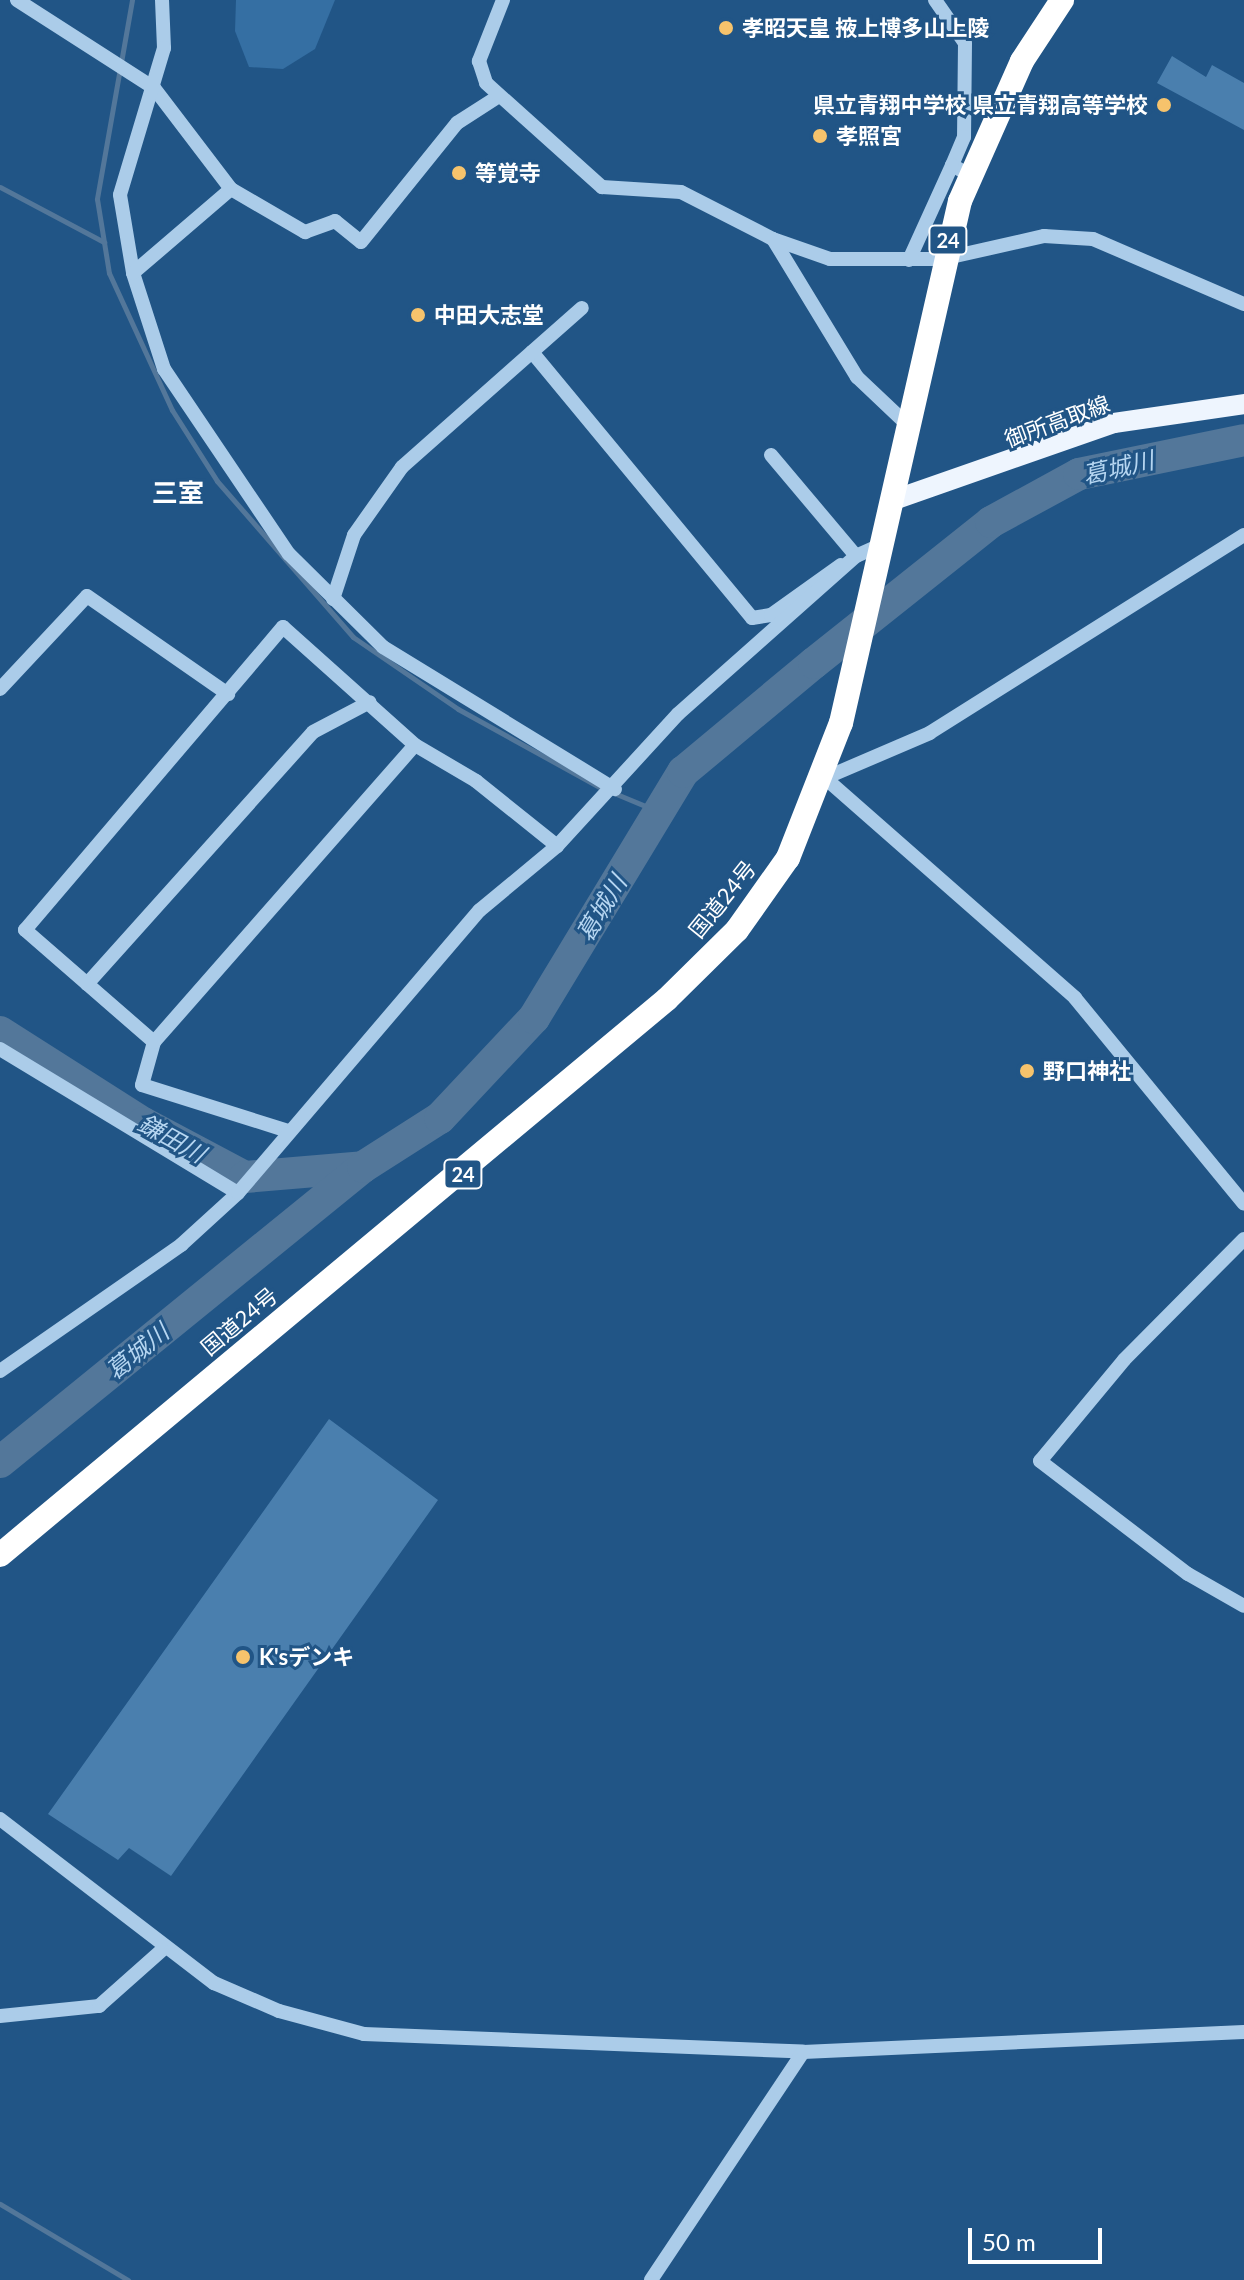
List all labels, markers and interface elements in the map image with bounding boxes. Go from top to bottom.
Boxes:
place label: 孝昭天皇 掖上博多山上陵 [742,15,989,41]
marker: 孝昭天皇 掖上博多山上陵 [717,19,735,37]
place label: 県立青翔中学校 県立青翔高等学校 [813,92,1148,118]
marker: 県立青翔中学校 県立青翔高等学校 [1155,96,1173,114]
place label: 孝照宮 [836,123,902,149]
marker: 孝照宮 [811,127,829,145]
place label: 等覚寺 [475,160,541,186]
marker: 等覚寺 [450,164,468,182]
road number: 24 [928,224,968,256]
place label: 中田大志堂 [434,302,544,328]
marker: 中田大志堂 [409,306,427,324]
street label: 御所高取線 [1001,390,1113,452]
water label: 葛城川 [1080,445,1156,489]
district label: 三室 [152,477,204,509]
street label: 国道24号 [683,855,761,943]
water label: 葛城川 [570,870,632,946]
place label: 野口神社 [1043,1058,1131,1084]
marker: 野口神社 [1018,1062,1036,1080]
water label: 鎌田川 [134,1108,210,1168]
road number: 24 [443,1158,483,1190]
street label: 国道24号 [195,1281,283,1361]
water label: 葛城川 [100,1317,174,1385]
place label: K'sデンキ [259,1644,354,1670]
marker: K'sデンキ [234,1648,252,1666]
scale bar [972,2212,1106,2262]
text: 50 m [982,2227,1036,2256]

